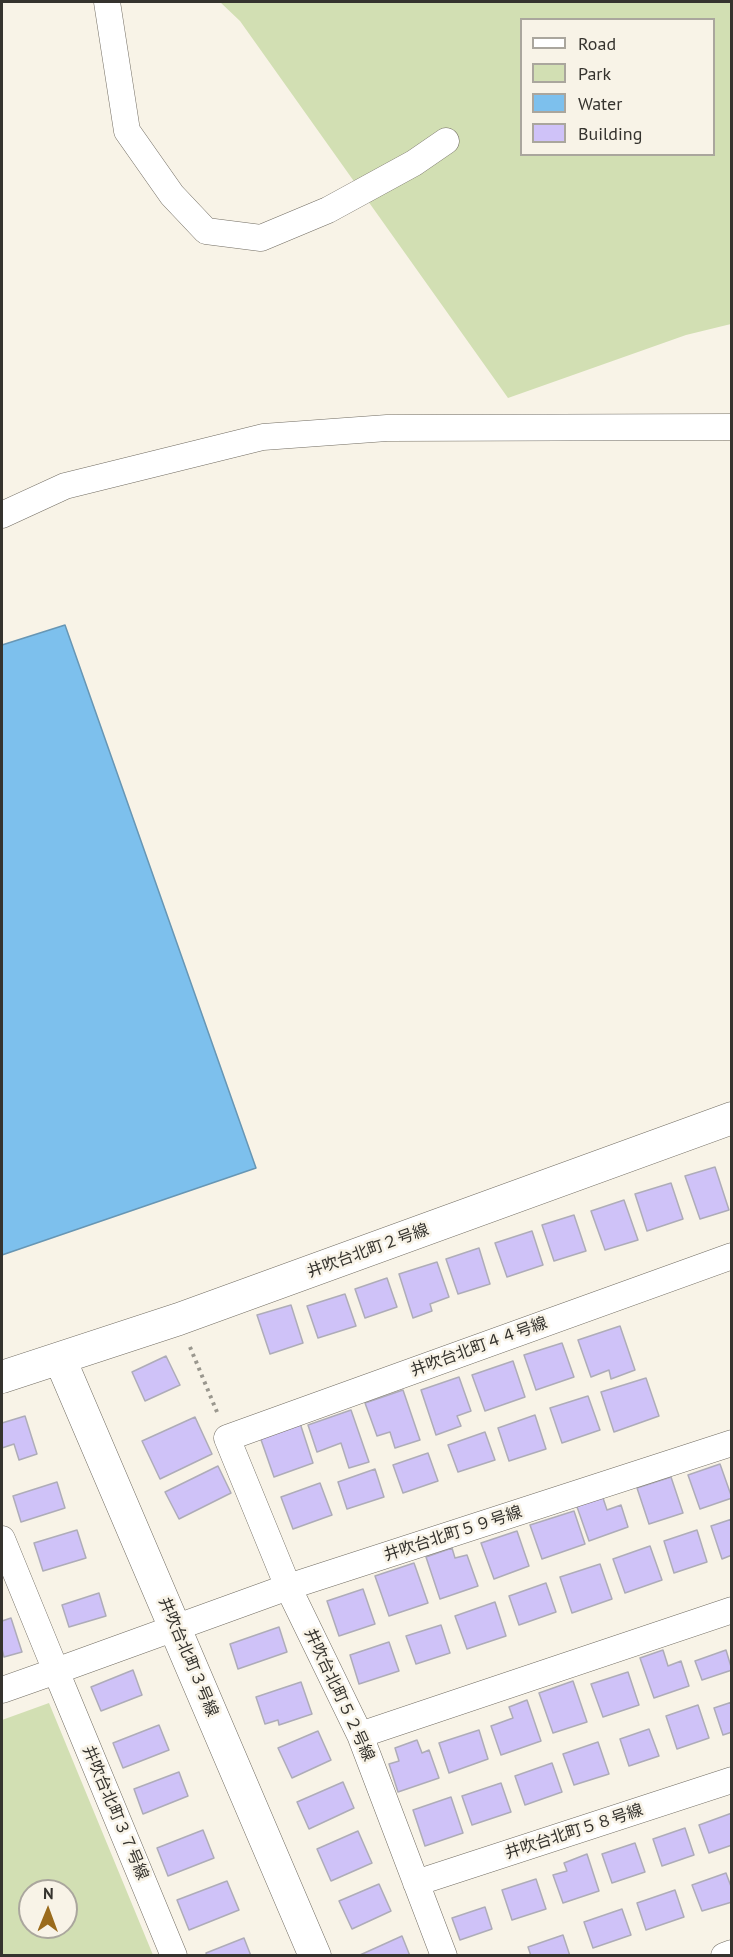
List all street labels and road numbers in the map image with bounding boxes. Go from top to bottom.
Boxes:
street label: 井吹台北町２号線 [305,1220,431,1282]
street label: 井吹台北町４４号線 [408,1313,550,1381]
street label: 井吹台北町５９号線 [382,1503,524,1565]
street label: 井吹台北町３号線 [154,1594,222,1720]
street label: 井吹台北町５２号線 [300,1626,378,1764]
street label: 井吹台北町３７号線 [78,1743,152,1883]
street label: 井吹台北町５８号線 [503,1801,645,1863]

